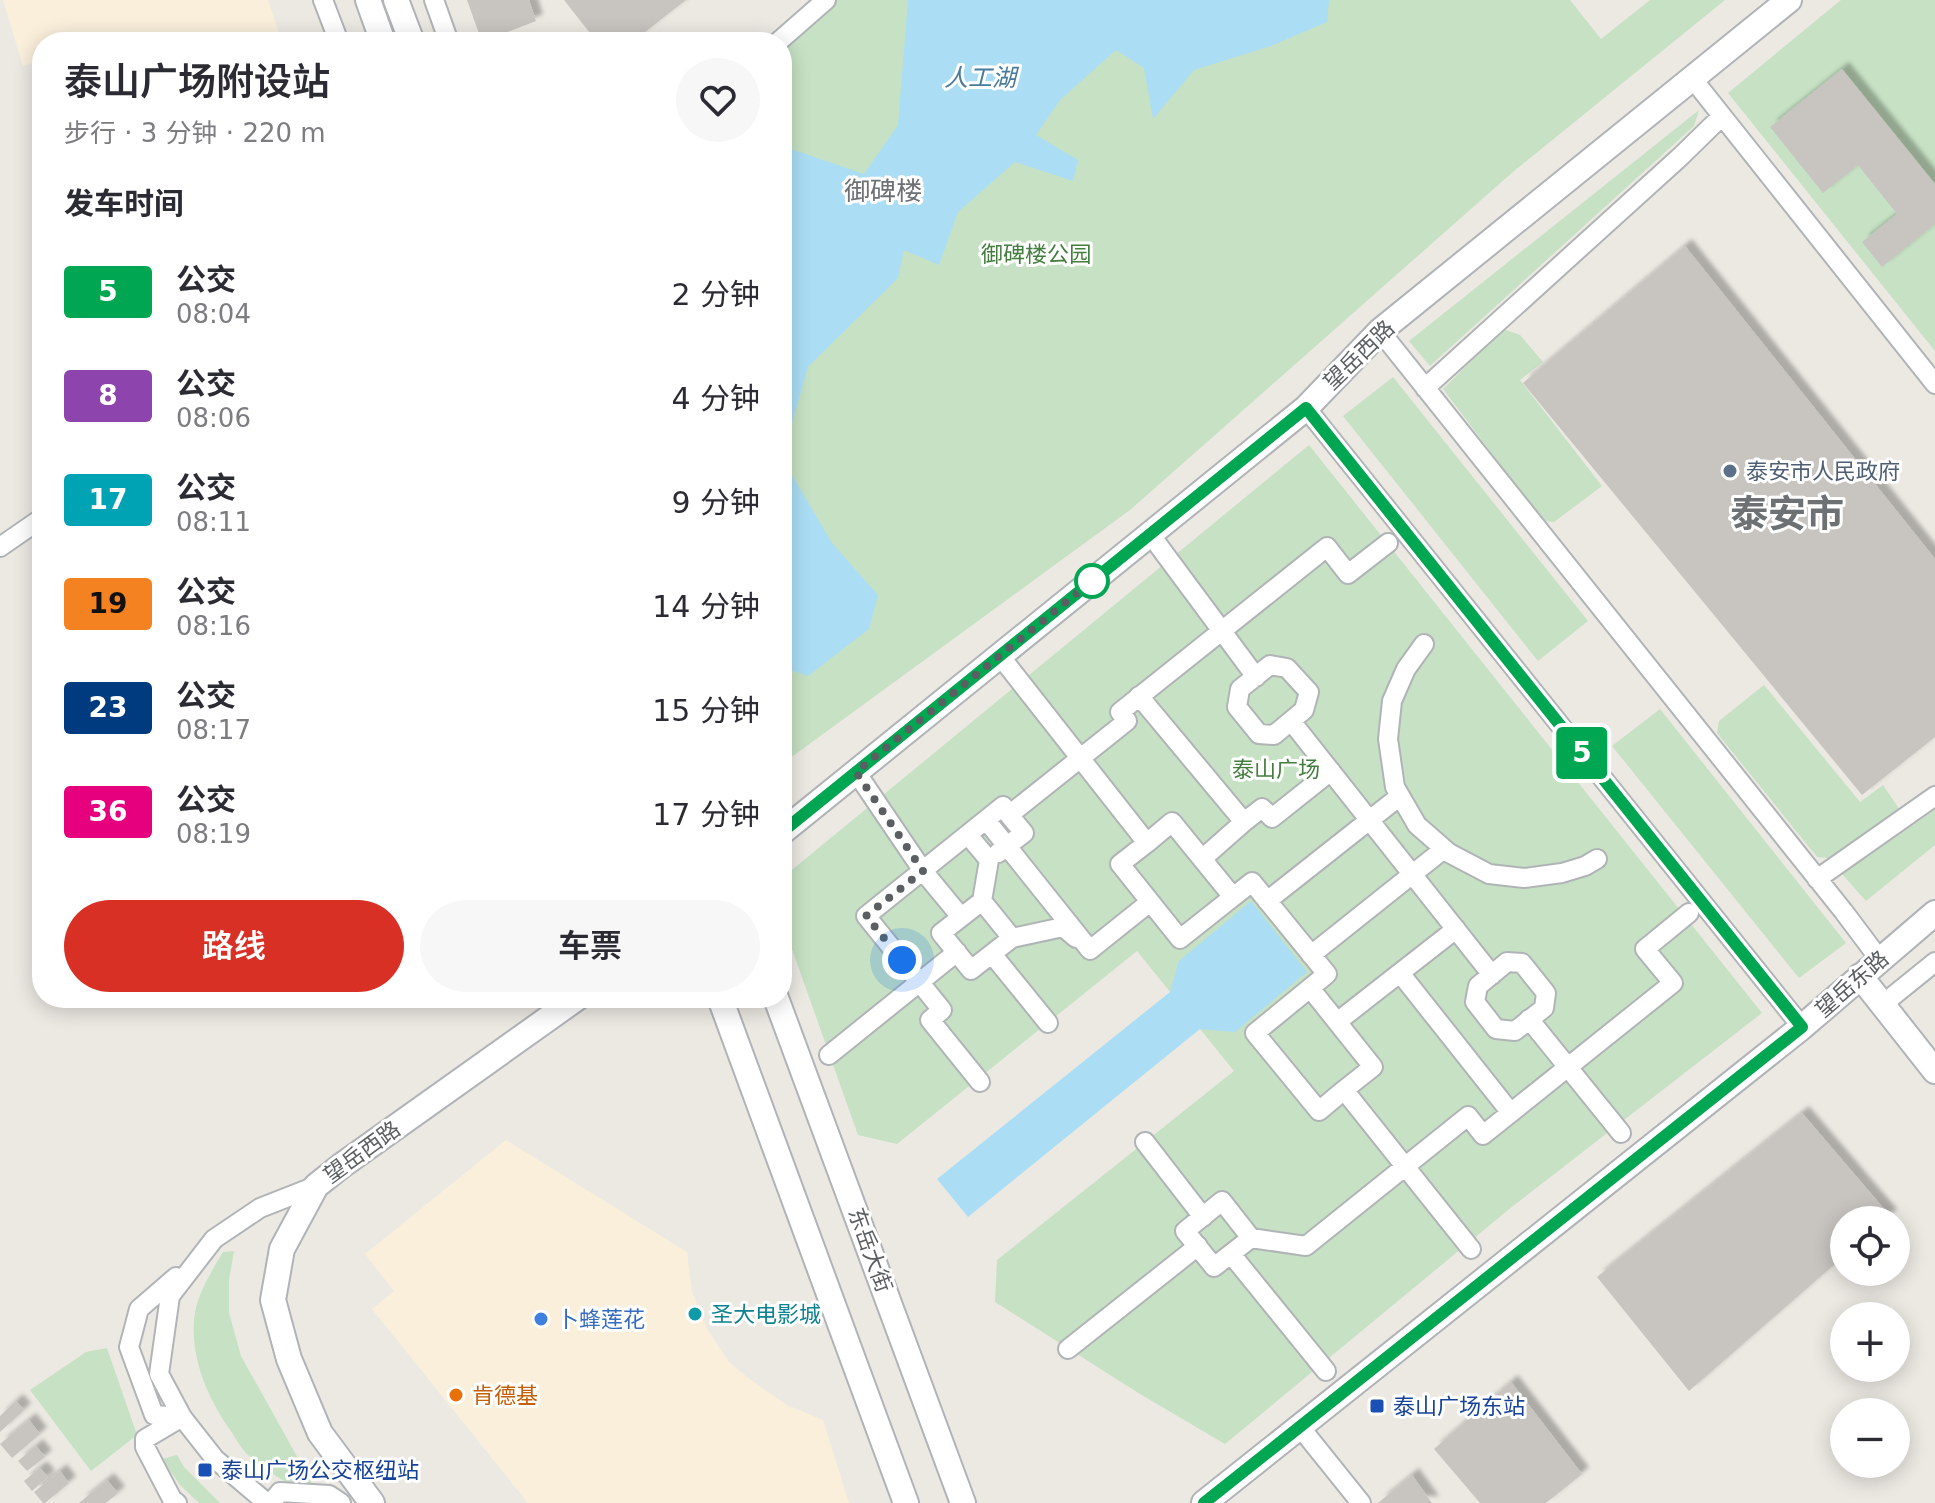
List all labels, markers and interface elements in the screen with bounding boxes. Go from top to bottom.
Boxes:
button: heart [676,58,760,142]
text: 泰山广场附设站 [64,60,330,104]
water label: 人工湖 [944,64,1020,92]
text: 步行 · 3 分钟 · 220 m [64,118,326,148]
district label: 御碑楼 [844,176,922,206]
text: 发车时间 [64,186,184,221]
park label: 御碑楼公园 [981,242,1091,267]
text: 公交 [176,262,236,297]
text: 5 [98,275,118,308]
text: 2 分钟 [671,277,760,312]
text: 08:04 [176,299,251,329]
street label: 望岳西路 [1319,315,1399,395]
text: 公交 [176,366,236,401]
text: 8 [98,379,118,412]
text: 4 分钟 [671,381,760,416]
text: 08:06 [176,403,251,433]
place label: 泰安市人民政府 [1746,459,1900,484]
marker: 泰安市人民政府 [1721,462,1739,480]
text: 公交 [176,470,236,505]
text: 17 [89,483,127,516]
text: 9 分钟 [671,485,760,520]
district label: 泰安市 [1730,492,1844,536]
text: 08:11 [176,507,251,537]
unlabelled marker [1075,564,1109,598]
text: 公交 [176,574,236,609]
text: 19 [89,587,127,620]
text: 14 分钟 [652,589,760,624]
text: 08:16 [176,611,251,641]
text: 公交 [176,678,236,713]
text: 23 [89,691,127,724]
text: 15 分钟 [652,693,760,728]
text: 08:17 [176,715,251,745]
line badge: 5 [1556,727,1608,779]
text: 5 [1572,736,1592,769]
park label: 泰山广场 [1232,757,1320,782]
text: 公交 [176,782,236,817]
text: 36 [89,795,127,828]
text: 17 分钟 [652,797,760,832]
text: 08:19 [176,819,251,849]
button: 路线 [64,900,404,992]
button: 车票 [420,900,760,992]
your location [882,940,922,980]
street label: 望岳东路 [1811,946,1893,1022]
street label: 望岳西路 [319,1116,405,1188]
street label: 东岳大街 [843,1204,897,1296]
map controls [1830,1206,1910,1478]
button: locate [1830,1206,1910,1286]
place label: 圣大电影城 [711,1302,821,1327]
button: + [1830,1302,1910,1382]
marker: 圣大电影城 [686,1305,704,1323]
place label: 卜蜂莲花 [557,1307,645,1332]
marker: 卜蜂莲花 [532,1310,550,1328]
place label: 肯德基 [472,1383,538,1408]
marker: 肯德基 [447,1386,465,1404]
place label: 泰山广场东站 [1393,1394,1525,1419]
marker: 泰山广场东站 [1368,1397,1386,1415]
button: − [1830,1398,1910,1478]
place label: 泰山广场公交枢纽站 [221,1458,419,1483]
marker: 泰山广场公交枢纽站 [196,1461,214,1479]

